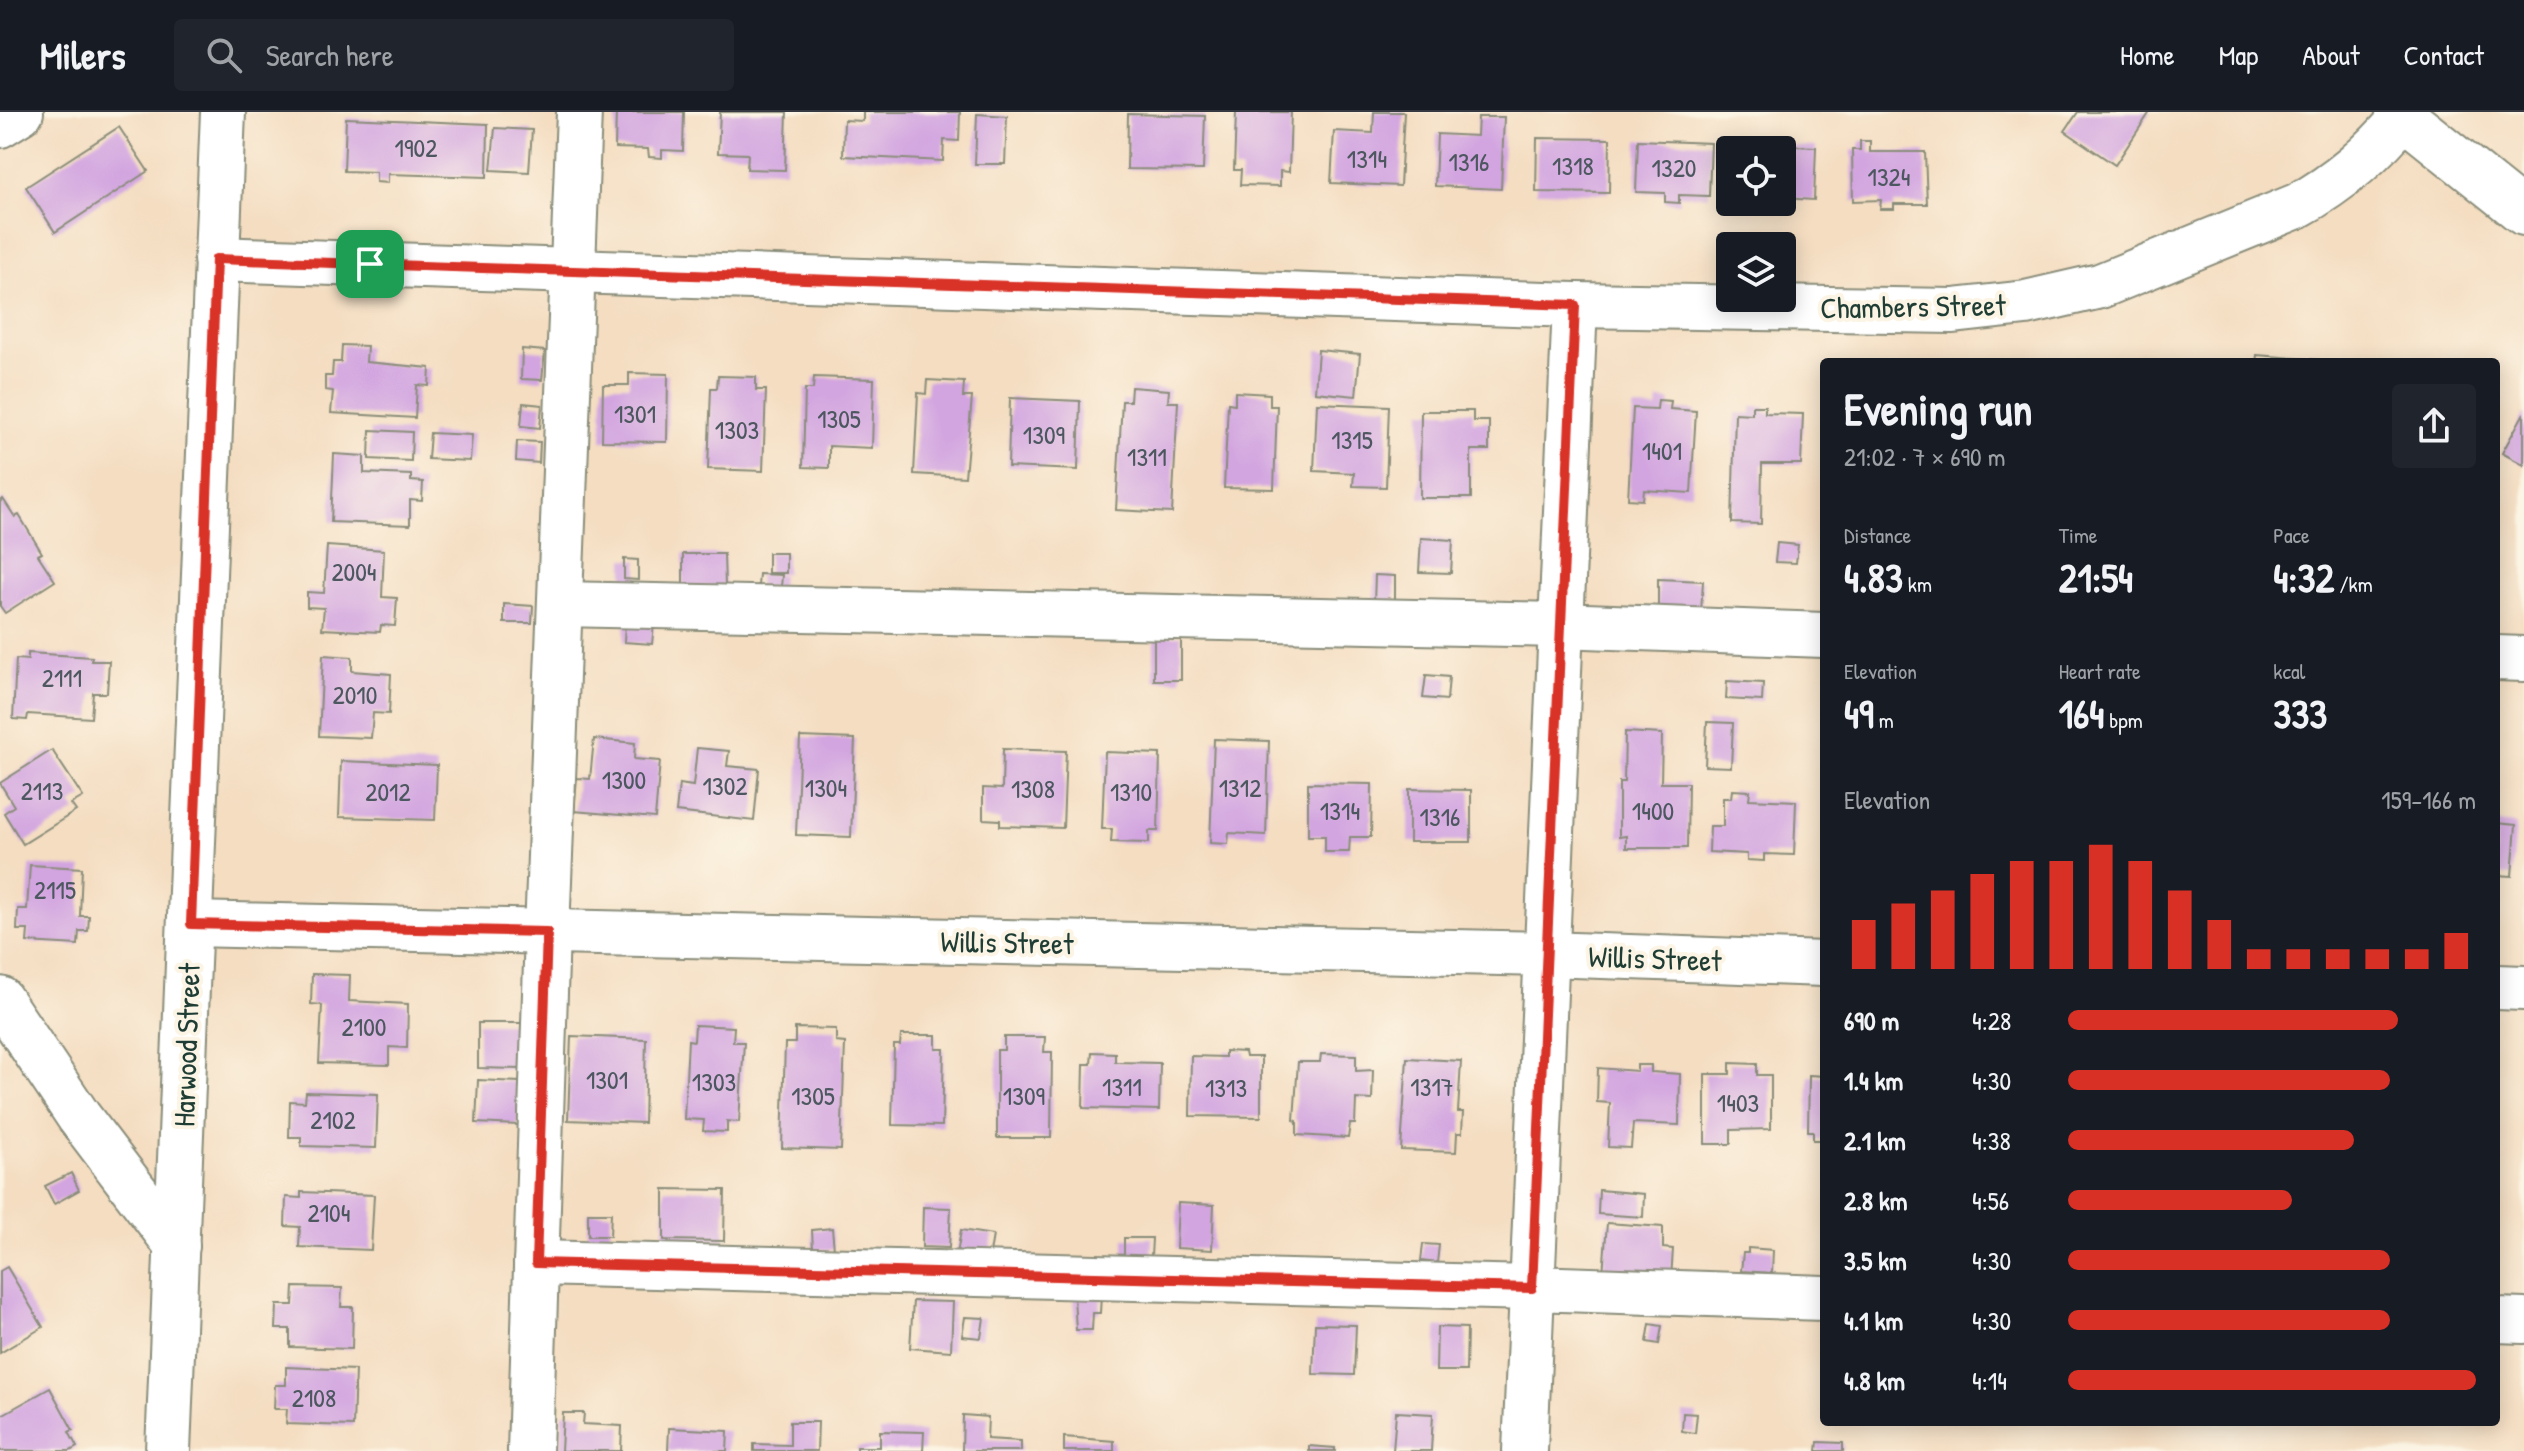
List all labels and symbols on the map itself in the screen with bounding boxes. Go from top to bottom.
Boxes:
house number: 1902 [395,130,437,165]
house number: 1314 [1347,141,1387,176]
house number: 1316 [1449,144,1489,179]
house number: 1318 [1552,148,1594,183]
house number: 1320 [1652,150,1696,185]
house number: 1324 [1867,159,1911,194]
pin [336,230,404,298]
street label: Chambers Street [1820,284,2007,328]
house number: 1301 [614,396,656,431]
house number: 1305 [817,401,861,436]
house number: 1303 [715,412,759,447]
house number: 1309 [1023,417,1065,452]
house number: 1315 [1331,422,1373,457]
house number: 1401 [1642,433,1682,468]
house number: 1311 [1127,439,1167,474]
house number: 2004 [331,554,377,589]
house number: 2111 [42,660,82,695]
house number: 2010 [333,677,377,712]
house number: 1300 [602,762,646,797]
house number: 1302 [703,768,747,803]
house number: 1304 [805,770,847,805]
house number: 1312 [1219,770,1261,805]
house number: 1308 [1011,771,1055,806]
house number: 2113 [21,773,63,808]
house number: 2012 [365,774,411,809]
house number: 1310 [1110,774,1152,809]
house number: 1314 [1320,793,1360,828]
house number: 1400 [1632,793,1674,828]
house number: 1316 [1420,799,1460,834]
house number: 2115 [34,872,76,907]
street label: Willis Street [940,921,1075,963]
street label: Willis Street [1588,936,1723,980]
street label: Harwood Street [163,962,209,1128]
house number: 2100 [342,1009,386,1044]
house number: 1301 [586,1062,628,1097]
house number: 1303 [692,1064,736,1099]
house number: 1311 [1102,1069,1142,1104]
house number: 1317 [1410,1069,1454,1104]
house number: 1313 [1205,1070,1247,1105]
house number: 1305 [791,1078,835,1113]
house number: 1309 [1003,1078,1045,1113]
house number: 1403 [1717,1085,1759,1120]
house number: 2102 [310,1102,356,1137]
house number: 2104 [307,1195,351,1230]
house number: 2108 [292,1380,336,1415]

